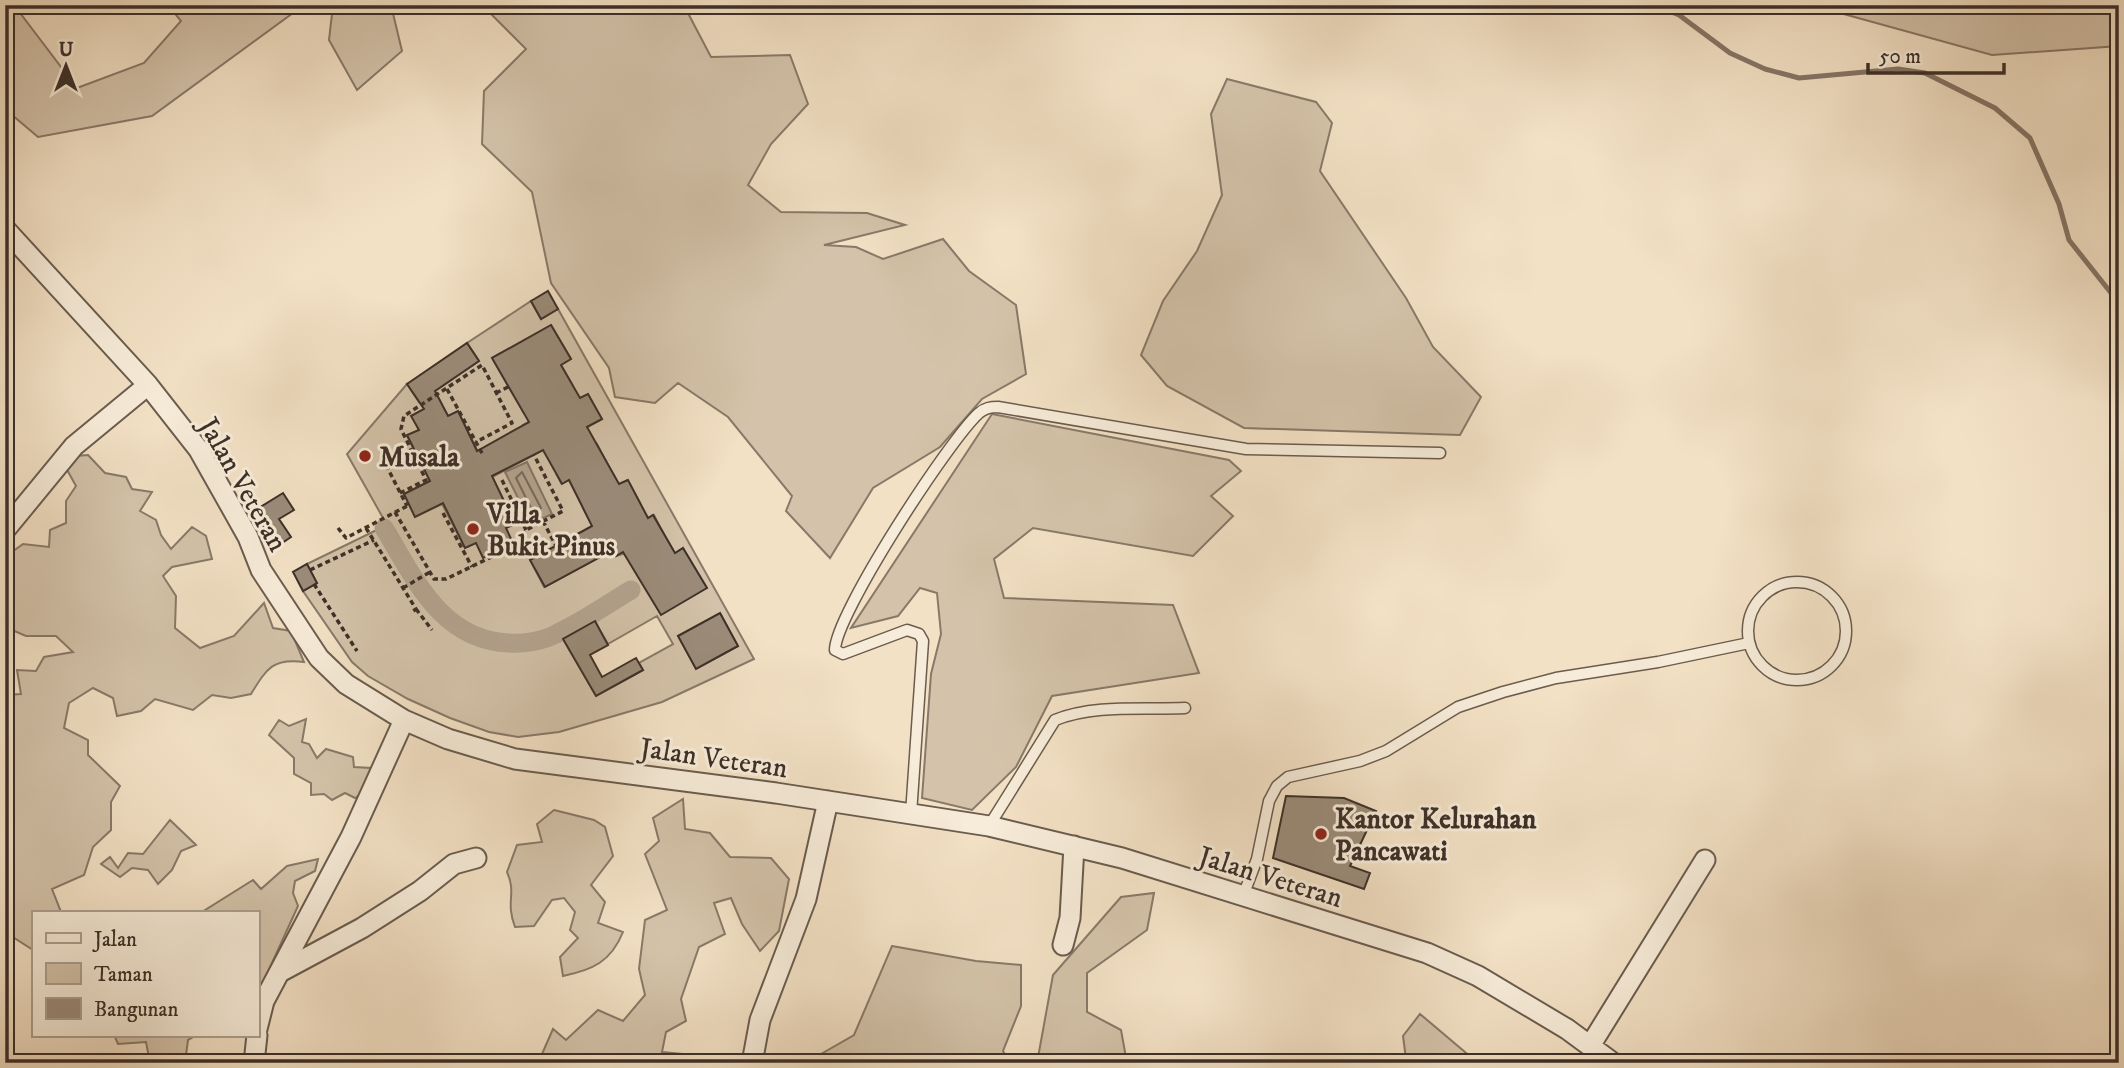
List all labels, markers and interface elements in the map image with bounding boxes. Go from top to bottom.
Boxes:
north arrow [32,32,102,102]
scale bar [1868,32,2005,76]
text: U [59,39,74,62]
text: 50 m [1879,44,1921,70]
street label: Jalan Veteran [189,409,295,558]
place label: Musala [379,440,460,475]
marker: Musala [357,448,373,464]
place label: Villa Bukit Pinus [486,497,616,564]
marker: Villa Bukit Pinus [465,521,481,537]
street label: Jalan Veteran [635,730,790,786]
place label: Kantor Kelurahan Pancawati [1335,802,1537,869]
marker: Kantor Kelurahan Pancawati [1313,826,1329,842]
street label: Jalan Veteran [1191,838,1347,916]
legend [32,911,259,1036]
text: Jalan [92,927,137,953]
text: Taman [94,962,153,988]
text: Bangunan [94,997,178,1023]

